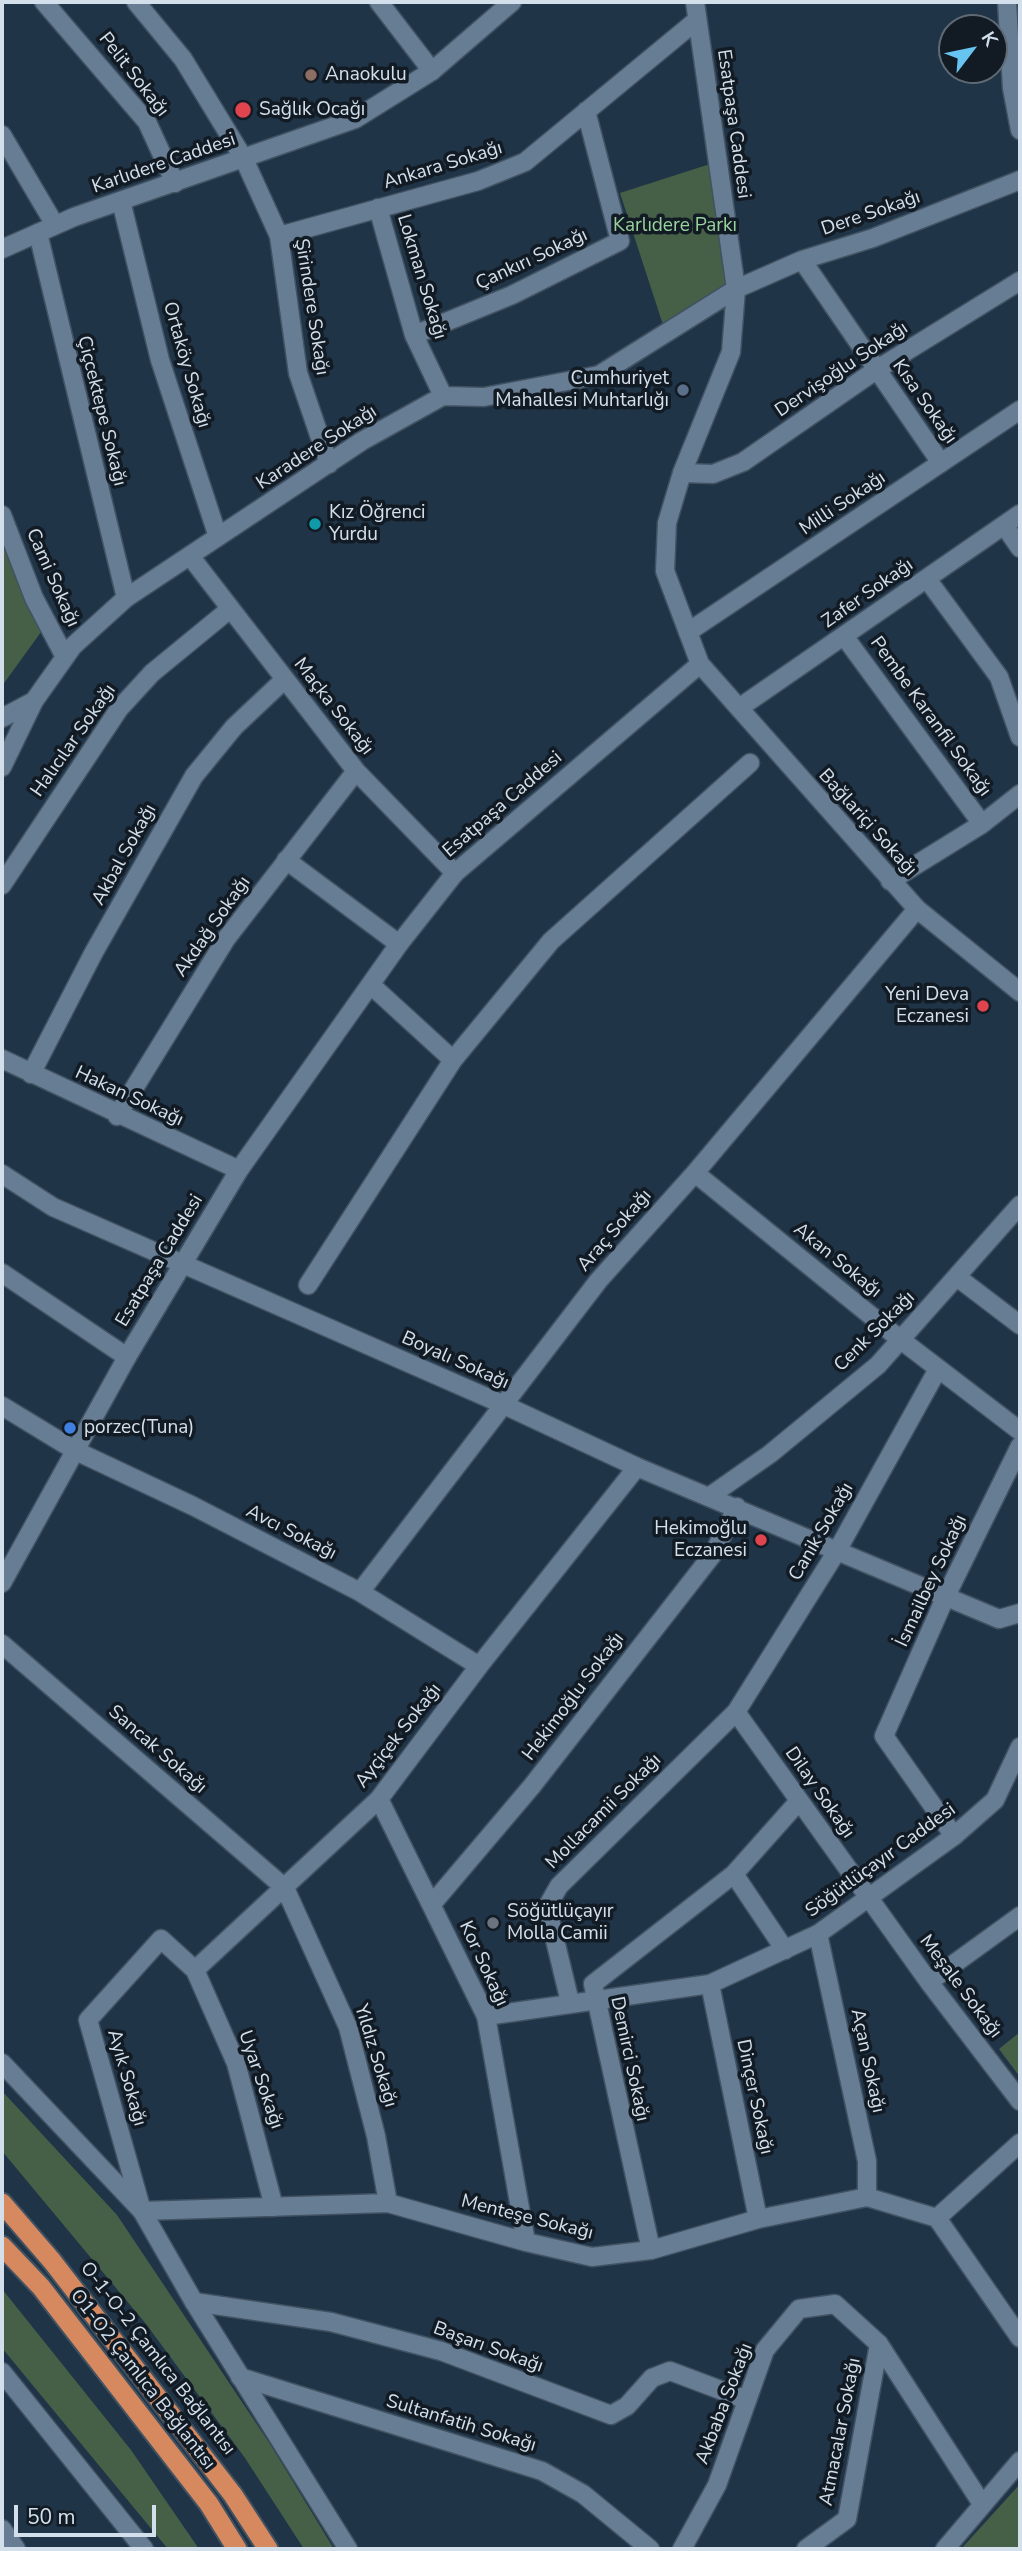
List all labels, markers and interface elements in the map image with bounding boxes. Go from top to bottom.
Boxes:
north arrow [938,14,1008,84]
text: K [975,27,1003,51]
street label: Pelit Sokağı [93,28,173,122]
street label: Esatpaşa Caddesi [711,48,755,200]
place label: Anaokulu [325,64,407,86]
marker: Anaokulu [303,67,319,83]
place label: Sağlık Ocağı [259,99,365,121]
marker: Sağlık Ocağı [233,100,253,120]
street label: Karlıdere Caddesi [89,129,239,199]
street label: Ankara Sokağı [381,137,505,195]
street label: Dere Sokağı [819,186,923,242]
street label: Lokman Sokağı [391,212,451,342]
park label: Karlıdere Parkı [613,215,737,237]
street label: Çankırı Sokağı [473,224,591,296]
street label: Şirindere Sokağı [289,237,333,377]
street label: Ortaköy Sokağı [157,299,215,431]
street label: Dervişoğlu Sokağı [771,317,913,423]
street label: Çiçcektepe Sokağı [71,334,131,488]
street label: Kısa Sokağı [887,355,961,449]
place label: Cumhuriyet Mahallesi Muhtarlığı [495,368,669,412]
marker: Cumhuriyet Mahallesi Muhtarlığı [675,382,691,398]
street label: Karadere Sokağı [253,401,381,495]
street label: Milli Sokağı [796,467,890,541]
place label: Kız Öğrenci Yurdu [329,502,425,546]
marker: Kız Öğrenci Yurdu [307,516,323,532]
street label: Cami Sokağı [20,525,84,631]
street label: Zafer Sokağı [818,554,918,634]
street label: Pembe Karanfil Sokağı [864,633,996,801]
street label: Maçka Sokağı [288,654,378,760]
street label: Halıcılar Sokağı [27,680,121,802]
street label: Esatpaşa Caddesi [439,747,567,863]
street label: Bağlariçi Sokağı [813,765,921,881]
street label: Akbal Sokağı [88,800,162,910]
street label: Akdağ Sokağı [170,872,256,982]
place label: Yeni Deva Eczanesi [885,984,969,1028]
marker: Yeni Deva Eczanesi [975,998,991,1014]
street label: Hakan Sokağı [71,1062,187,1132]
street label: Araç Sokağı [573,1185,657,1277]
street label: Esatpaşa Caddesi [112,1191,208,1331]
street label: Akan Sokağı [789,1219,885,1303]
street label: Cenk Sokağı [830,1287,920,1377]
street label: Boyalı Sokağı [398,1327,512,1395]
place label: porzec(Tuna) [84,1417,194,1439]
marker: porzec(Tuna) [62,1420,78,1436]
street label: Canik Sokağı [785,1479,859,1585]
street label: Avcı Sokağı [242,1501,340,1565]
street label: İsmailbey Sokağı [891,1511,973,1651]
place label: Hekimoğlu Eczanesi [654,1518,747,1562]
marker: Hekimoğlu Eczanesi [753,1532,769,1548]
street label: Hekimoğlu Sokağı [518,1628,630,1766]
street label: Ayçiçek Sokağı [351,1679,447,1793]
street label: Sancak Sokağı [103,1701,211,1799]
street label: Dilay Sokağı [779,1743,859,1843]
street label: Mollacamii Sokağı [541,1749,667,1875]
street label: Söğütlüçayır Caddesi [802,1799,960,1923]
place label: Söğütlüçayır Molla Camii [507,1901,614,1945]
marker: Söğütlüçayır Molla Camii [485,1915,501,1931]
street label: Kor Sokağı [453,1918,513,2010]
street label: Meşale Sokağı [914,1931,1006,2043]
street label: Demirci Sokağı [605,1995,653,2123]
street label: Yıldız Sokağı [349,2002,401,2110]
street label: Açan Sokağı [845,2007,889,2115]
street label: Ayık Sokağı [101,2027,151,2129]
street label: Uyar Sokağı [233,2028,287,2132]
street label: Dinçer Sokağı [731,2037,777,2157]
street label: Menteşe Sokağı [459,2191,595,2245]
street label: O-1-O-2 Çamlıca Bağlantısı [75,2258,239,2460]
street label: O1-O2 Çamlıca Bağlantısı [65,2285,219,2475]
street label: Başarı Sokağı [430,2318,546,2378]
street label: Akbaba Sokağı [691,2340,759,2468]
street label: Atmacalar Sokağı [815,2356,867,2508]
street label: Sultanfatih Sokağı [383,2390,539,2458]
scale bar [18,2492,159,2536]
text: 50 m [27,2503,76,2531]

